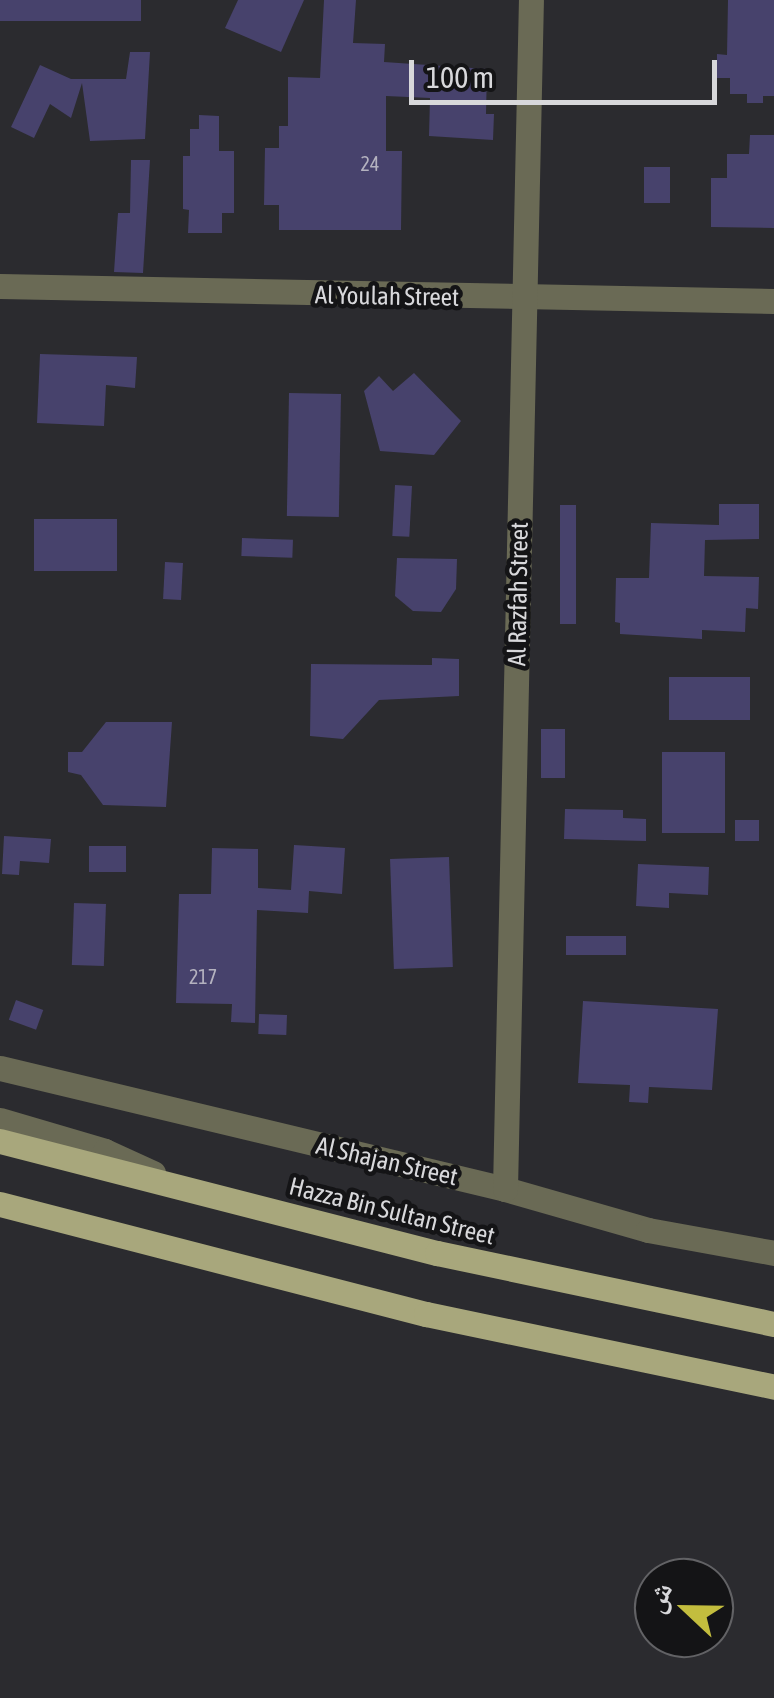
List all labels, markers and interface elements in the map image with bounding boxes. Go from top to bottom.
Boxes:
scale bar [414,40,722,102]
text: 100 m [426,60,494,94]
house number: 24 [361,151,379,175]
street label: Al Youlah Street [315,280,459,312]
street label: Al Razfah Street [502,522,534,666]
house number: 217 [189,964,217,988]
street label: Al Shajan Street [313,1130,461,1192]
street label: Hazza Bin Sultan Street [286,1171,498,1251]
north arrow [634,1558,734,1658]
text: ش [638,1578,678,1617]

